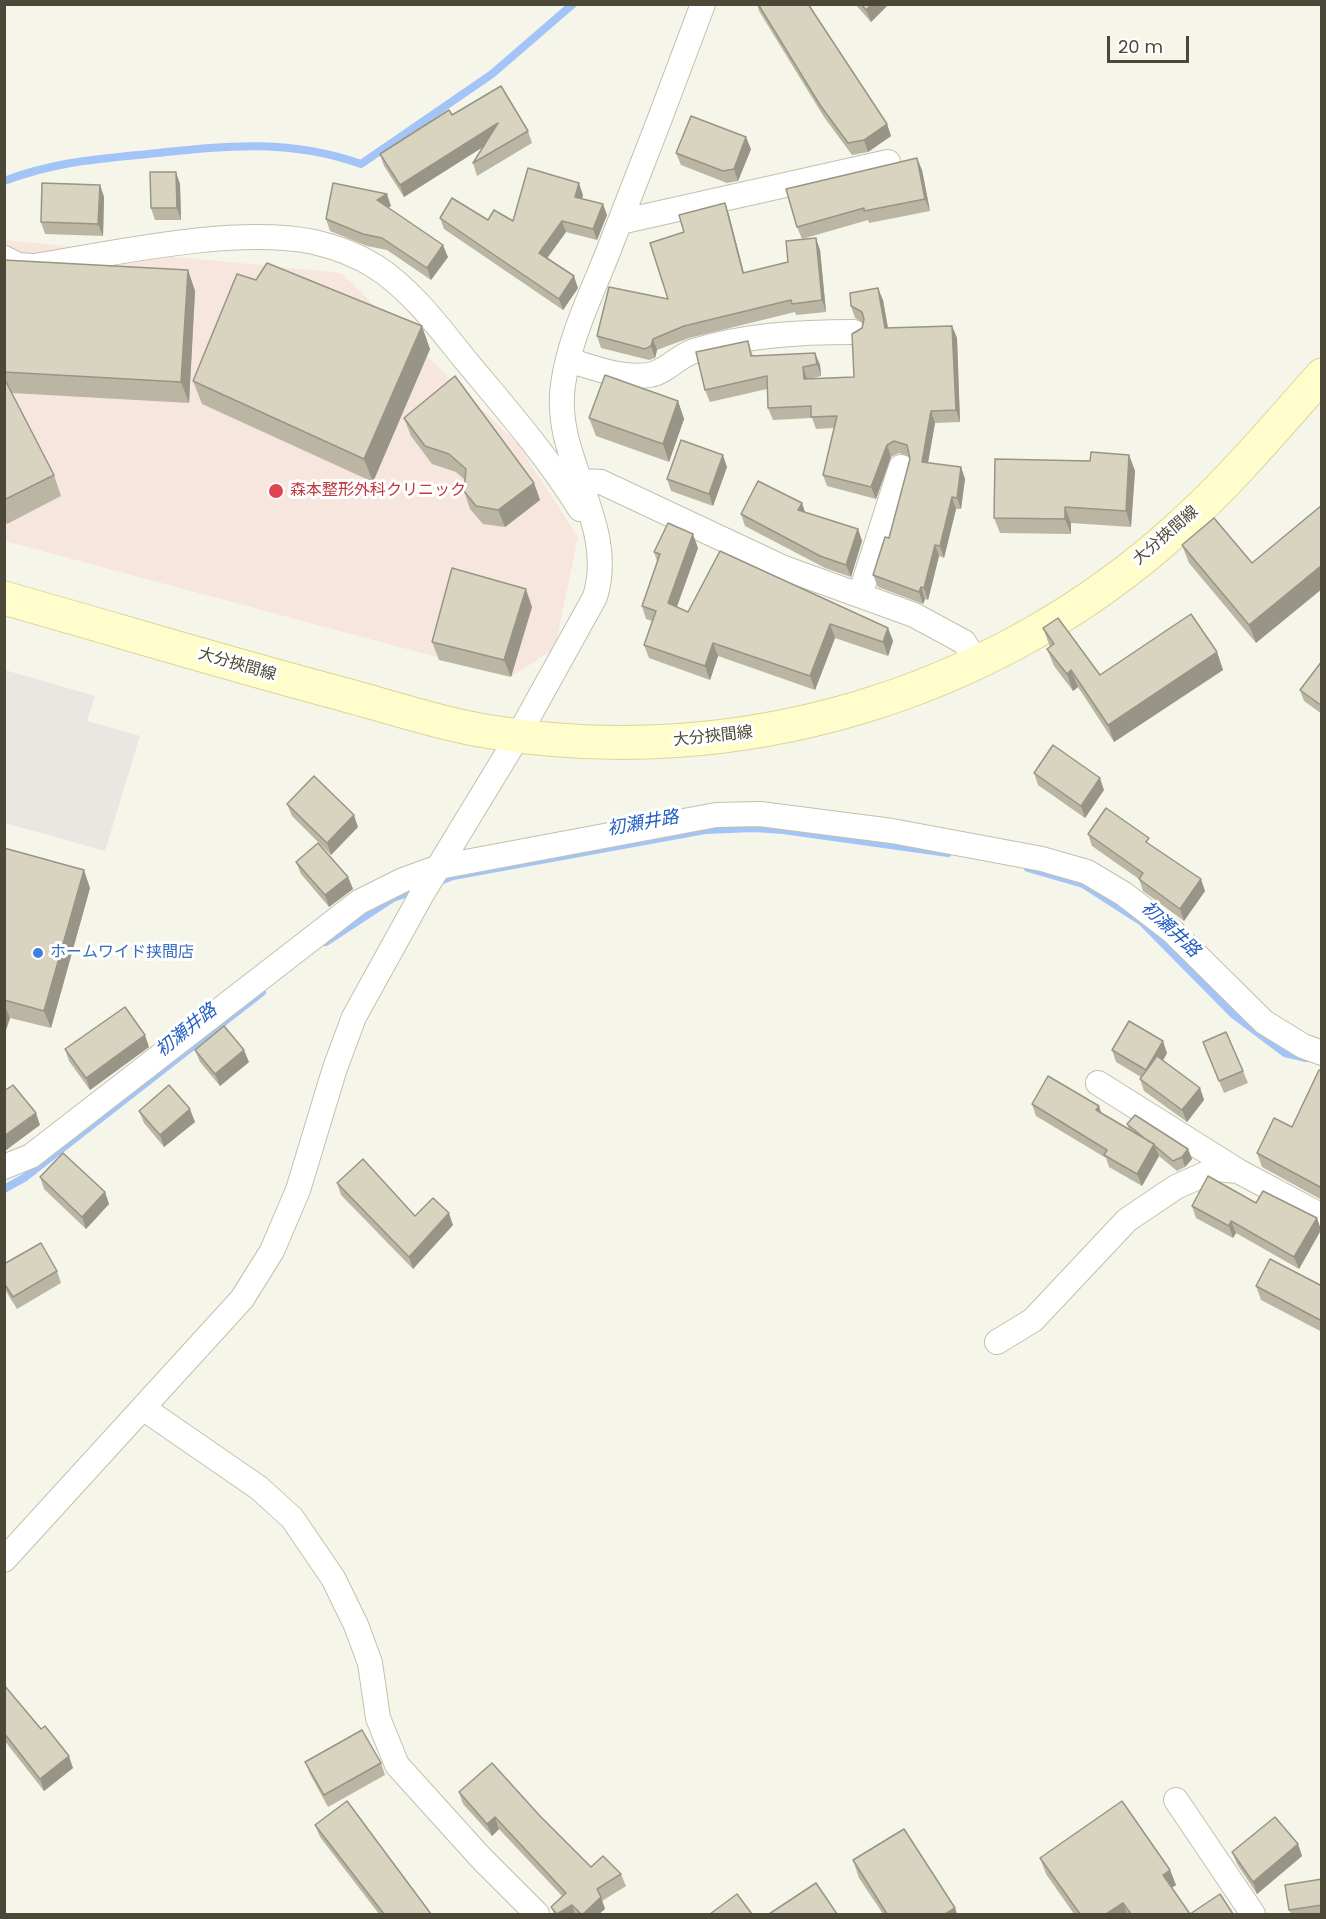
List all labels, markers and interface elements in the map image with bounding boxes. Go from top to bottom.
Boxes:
scale bar [1110,24,1192,62]
text: 20 m [1118,34,1163,59]
place label: 森本整形外科クリニック [290,481,466,501]
marker: 森本整形外科クリニック [267,482,285,500]
street label: 大分挾間線 [1130,503,1202,569]
street label: 大分挾間線 [196,645,278,685]
street label: 大分挾間線 [672,723,754,751]
water label: 初瀬井路 [606,807,680,841]
water label: 初瀬井路 [1136,898,1204,962]
place label: ホームワイド挟間店 [50,943,194,963]
marker: ホームワイド挟間店 [31,946,45,960]
water label: 初瀬井路 [152,1000,222,1062]

